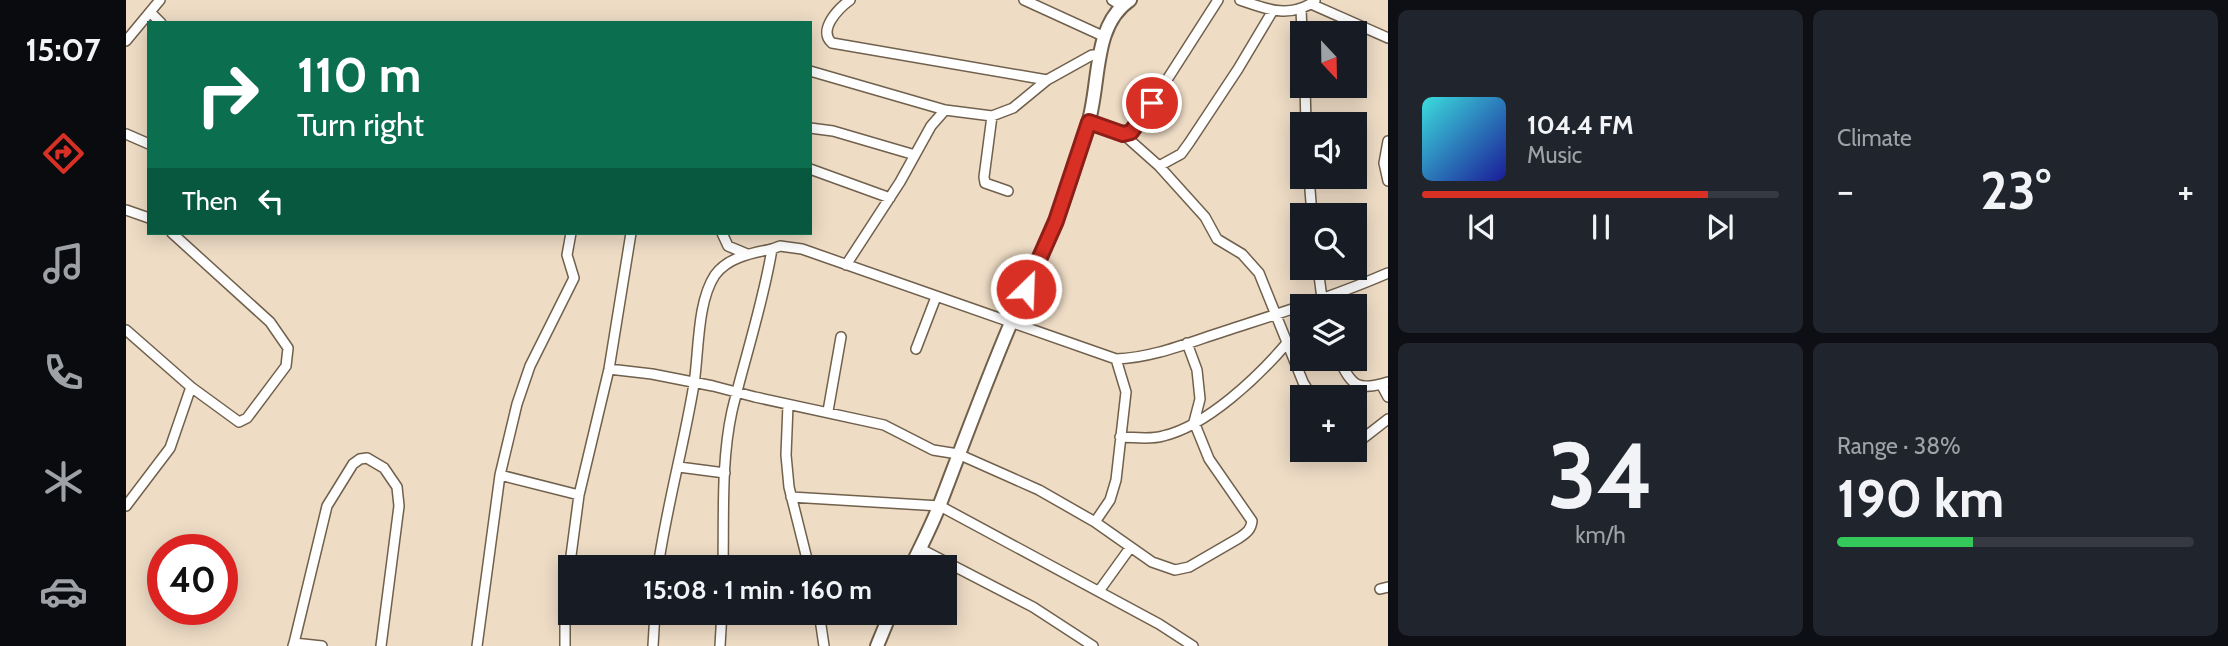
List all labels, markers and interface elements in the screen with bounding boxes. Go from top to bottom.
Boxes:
north arrow [1290,21,1367,98]
map controls [1290,21,1367,462]
text: 15:07 [25,30,101,69]
text: 110 m [297,45,421,104]
icon: right [182,49,273,140]
pin [1122,73,1182,133]
icon: arrive [1133,84,1171,122]
text: Turn right [297,105,424,144]
text: 104.4 FM [1527,109,1634,141]
button: sound [1290,112,1367,189]
text: Climate [1837,124,1912,152]
icon: directions [39,129,88,178]
text: Music [1527,141,1582,169]
text: 23° [1980,159,2051,222]
text: − [1837,167,1854,214]
text: + [2177,167,2194,214]
icon: left [252,182,290,220]
text: Then [182,185,238,217]
button: search [1290,203,1367,280]
icon: previous [1463,208,1501,246]
icon: pause [1582,208,1620,246]
icon: next [1701,208,1739,246]
icon: music [39,239,88,288]
position arrow [989,252,1063,326]
button: layers [1290,294,1367,371]
icon: phone [39,348,88,397]
button: + [1290,385,1367,462]
text: 34 [1548,420,1653,531]
text: Range · 38% [1837,432,1961,460]
icon: climate [39,457,88,506]
text: 190 km [1837,467,2004,530]
text: km/h [1575,521,1626,549]
speed limit sign: 40 [147,534,238,625]
icon: car [39,567,88,616]
text: 15:08 · 1 min · 160 m [643,574,872,606]

